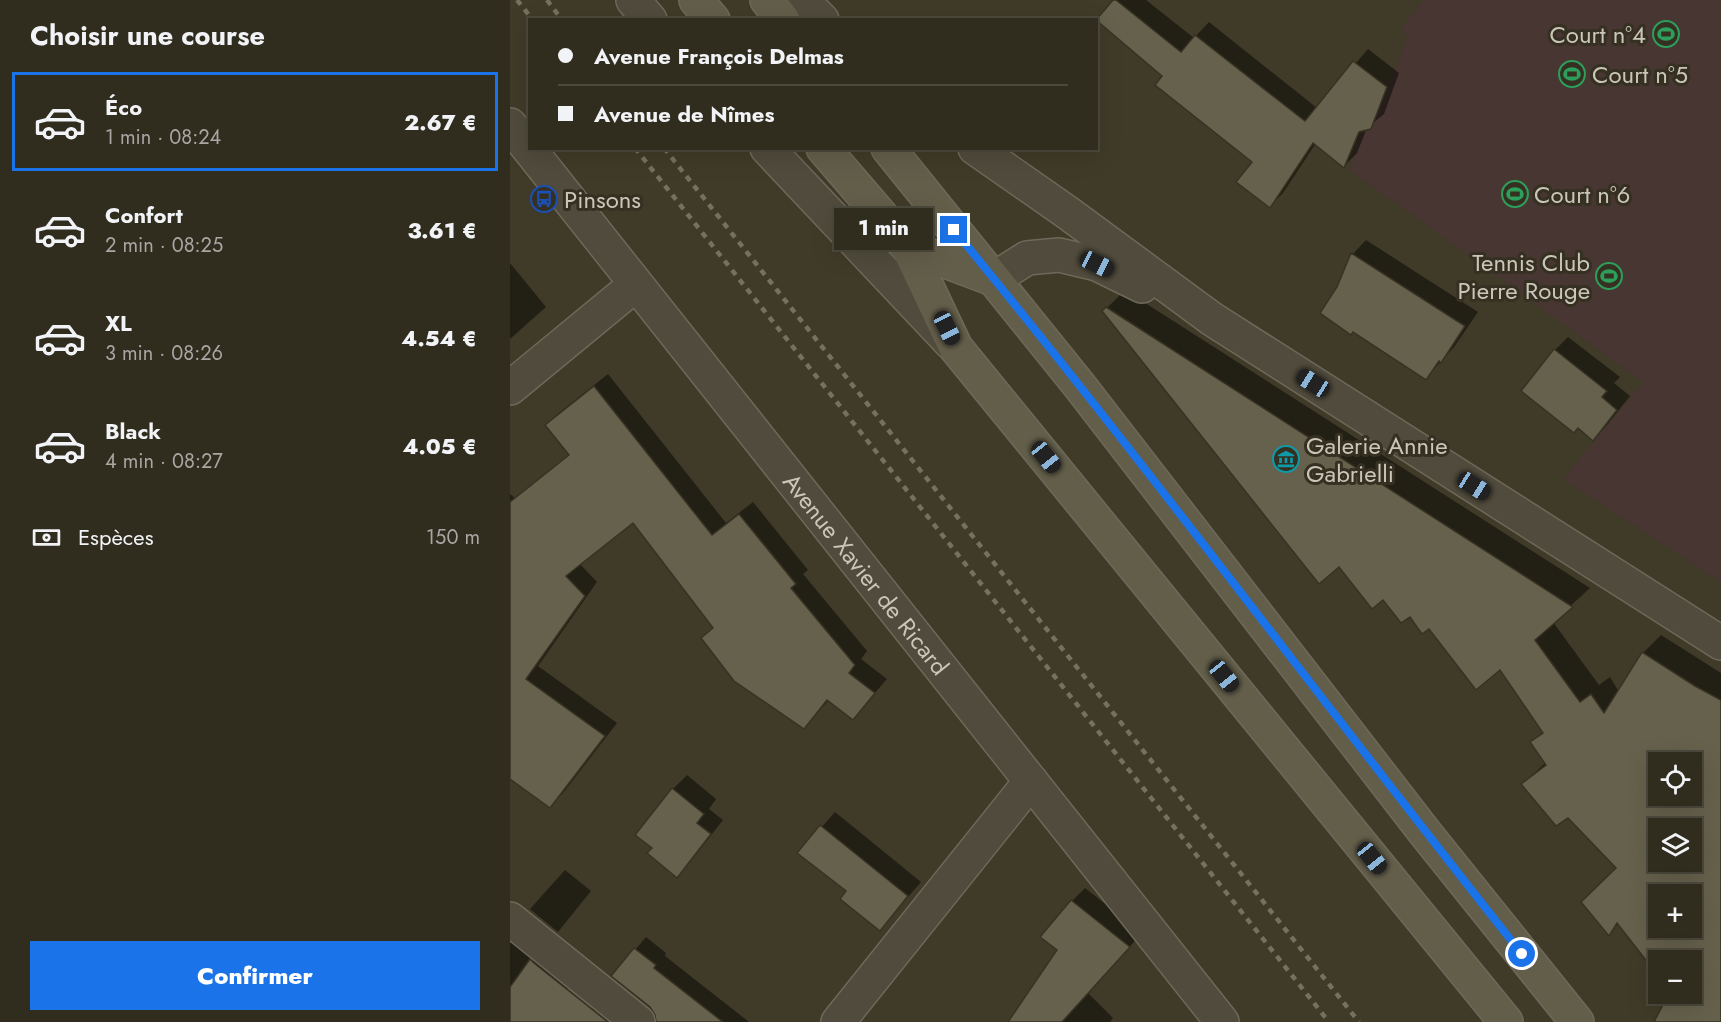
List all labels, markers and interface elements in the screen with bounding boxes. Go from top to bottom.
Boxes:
text: Choisir une course [30,16,265,55]
place label: Court n°4 [1549,17,1646,52]
sports icon: Court n°4 [1651,19,1681,49]
text: Avenue François Delmas [594,40,844,72]
place label: Court n°5 [1592,57,1688,92]
sports icon: Court n°5 [1557,59,1587,89]
text: Éco [105,91,142,123]
icon: car [33,95,87,149]
text: Avenue de Nîmes [594,98,774,130]
text: 2.67 € [404,106,477,138]
text: 1 min · 08:24 [105,123,221,152]
place label: Court n°6 [1534,177,1630,212]
sports icon: Court n°6 [1500,179,1530,209]
place label: Pinsons [564,182,641,217]
bus stop icon: Pinsons [529,184,559,214]
text: Confort [105,199,183,231]
icon: car [33,203,87,257]
callout: 1 min [834,209,933,251]
text: 3.61 € [408,214,477,246]
text: 1 min [858,214,909,243]
route end [940,216,967,243]
text: 2 min · 08:25 [105,231,223,260]
place label: Tennis Club Pierre Rouge [1457,245,1590,308]
car [1077,248,1117,280]
sports icon: Tennis Club Pierre Rouge [1594,261,1624,291]
text: XL [105,307,132,339]
car [931,308,963,348]
icon: car [33,311,87,365]
text: 4.54 € [401,322,477,354]
text: 3 min · 08:26 [105,339,223,368]
car [1293,366,1333,400]
text: Black [105,415,161,447]
icon: car [33,419,87,473]
place label: Galerie Annie Gabrielli [1306,428,1448,491]
text: 4.05 € [402,430,477,462]
car [1028,437,1064,477]
museum icon: Galerie Annie Gabrielli [1271,444,1301,474]
text: 4 min · 08:27 [105,447,223,476]
street label: Avenue Xavier de Ricard [775,465,957,682]
car [1454,469,1494,503]
icon: cash [30,521,63,554]
text: Espèces [78,521,154,553]
text: 150 m [426,523,480,552]
car [1206,656,1242,696]
map controls [1648,752,1702,1004]
button: locate [1648,752,1702,806]
button: layers [1648,818,1702,872]
car [1354,838,1390,878]
button: + [1648,884,1702,938]
route start [1508,940,1535,967]
button: Confirmer [30,941,480,1010]
button: − [1648,950,1702,1004]

